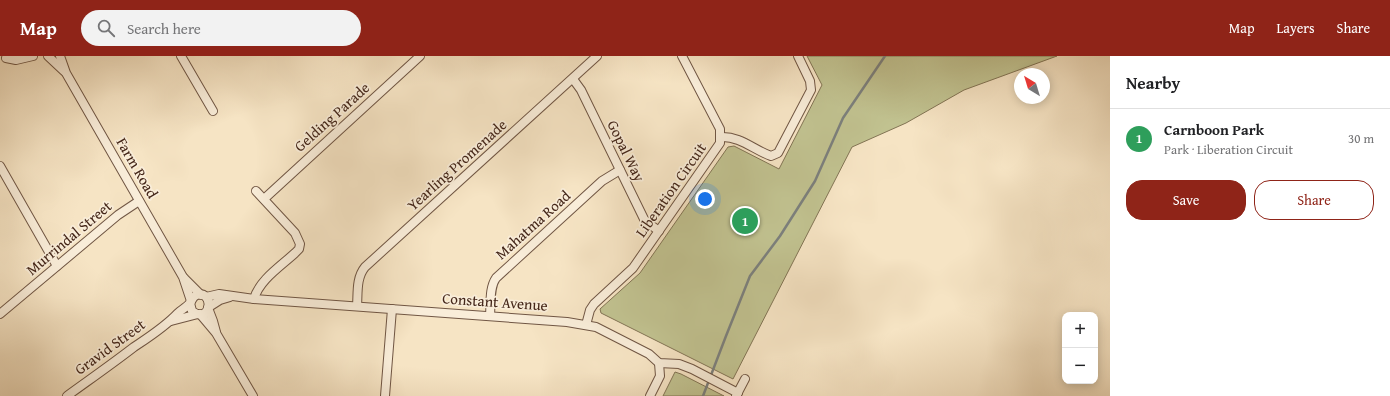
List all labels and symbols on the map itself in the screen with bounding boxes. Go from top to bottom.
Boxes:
north arrow [1014,68,1050,104]
street label: Gelding Parade [289,77,374,156]
street label: Yearling Promenade [402,114,511,215]
street label: Gopal Way [603,117,651,185]
street label: Farm Road [112,134,163,202]
street label: Liberation Circuit [630,138,711,241]
street label: Mahatma Road [491,185,575,264]
your location [695,189,715,209]
street label: Murrindal Street [21,195,117,280]
pin: 1 [732,206,758,236]
street label: Constant Avenue [442,287,548,316]
street label: Gravid Street [70,313,150,379]

